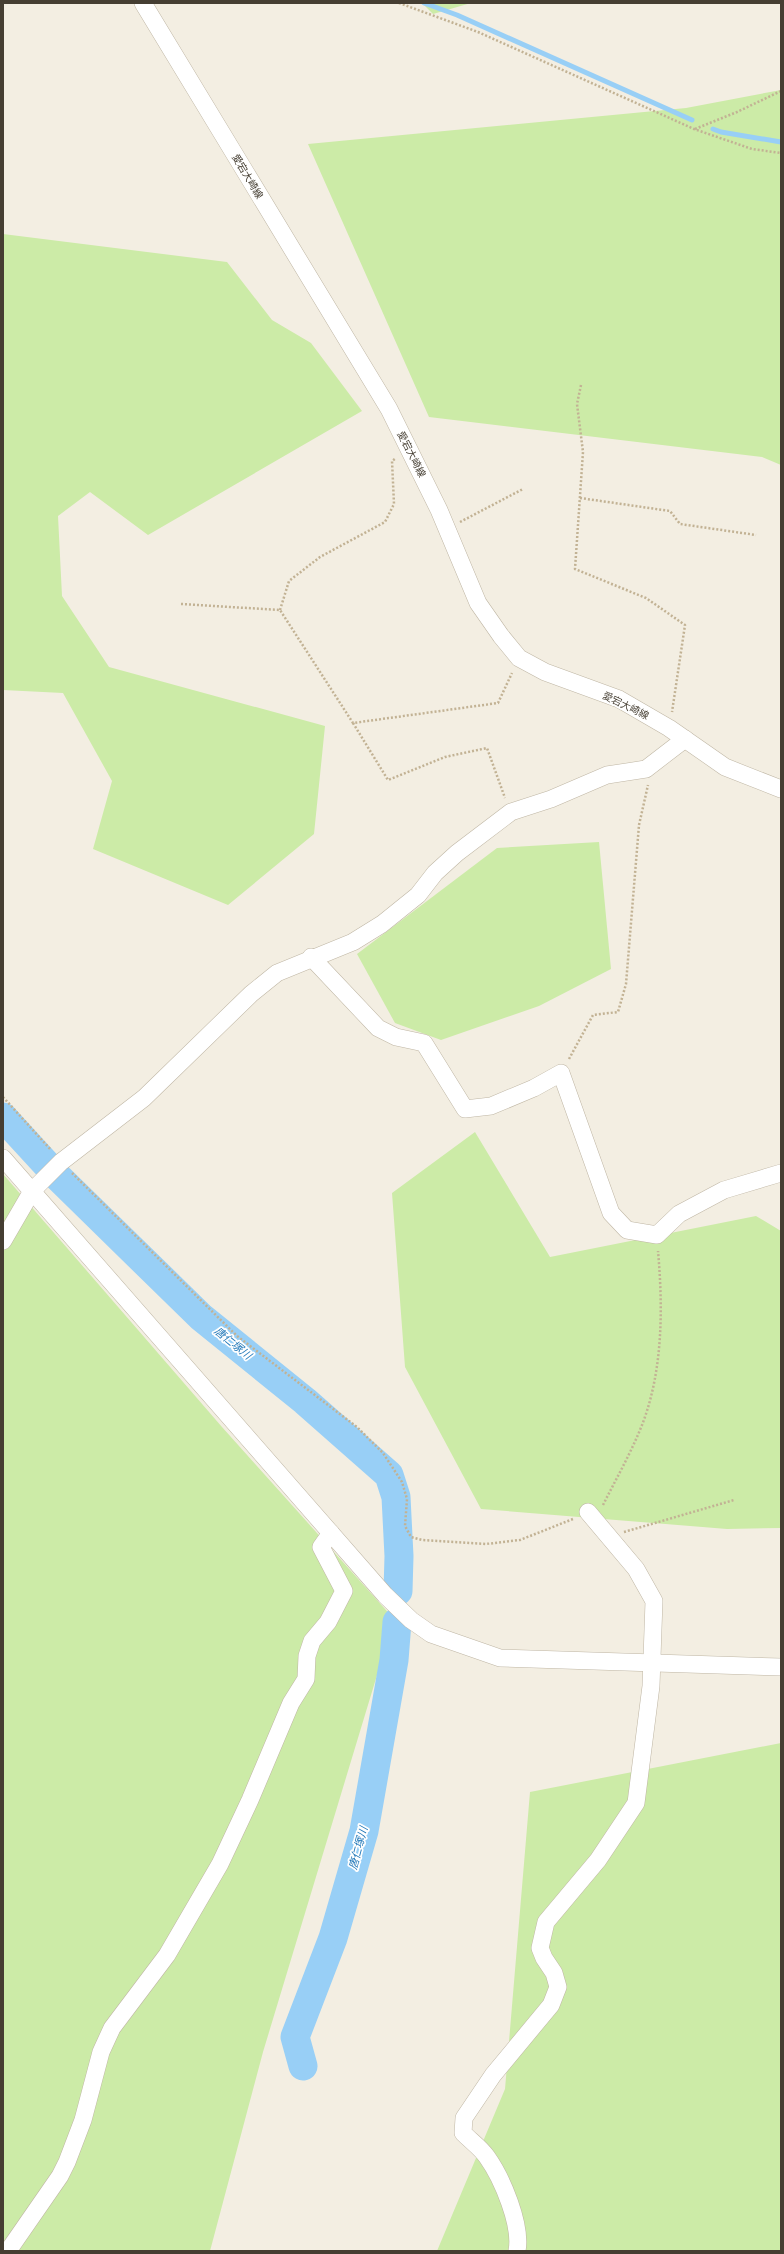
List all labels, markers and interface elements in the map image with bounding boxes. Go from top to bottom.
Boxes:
street label: 愛宕大崎線 [230,152,265,201]
street label: 愛宕大崎線 [395,429,428,479]
street label: 愛宕大崎線 [601,690,651,721]
water label: 唐仁塚川 [211,1324,255,1363]
water label: 唐仁塚川 [347,1824,371,1871]

